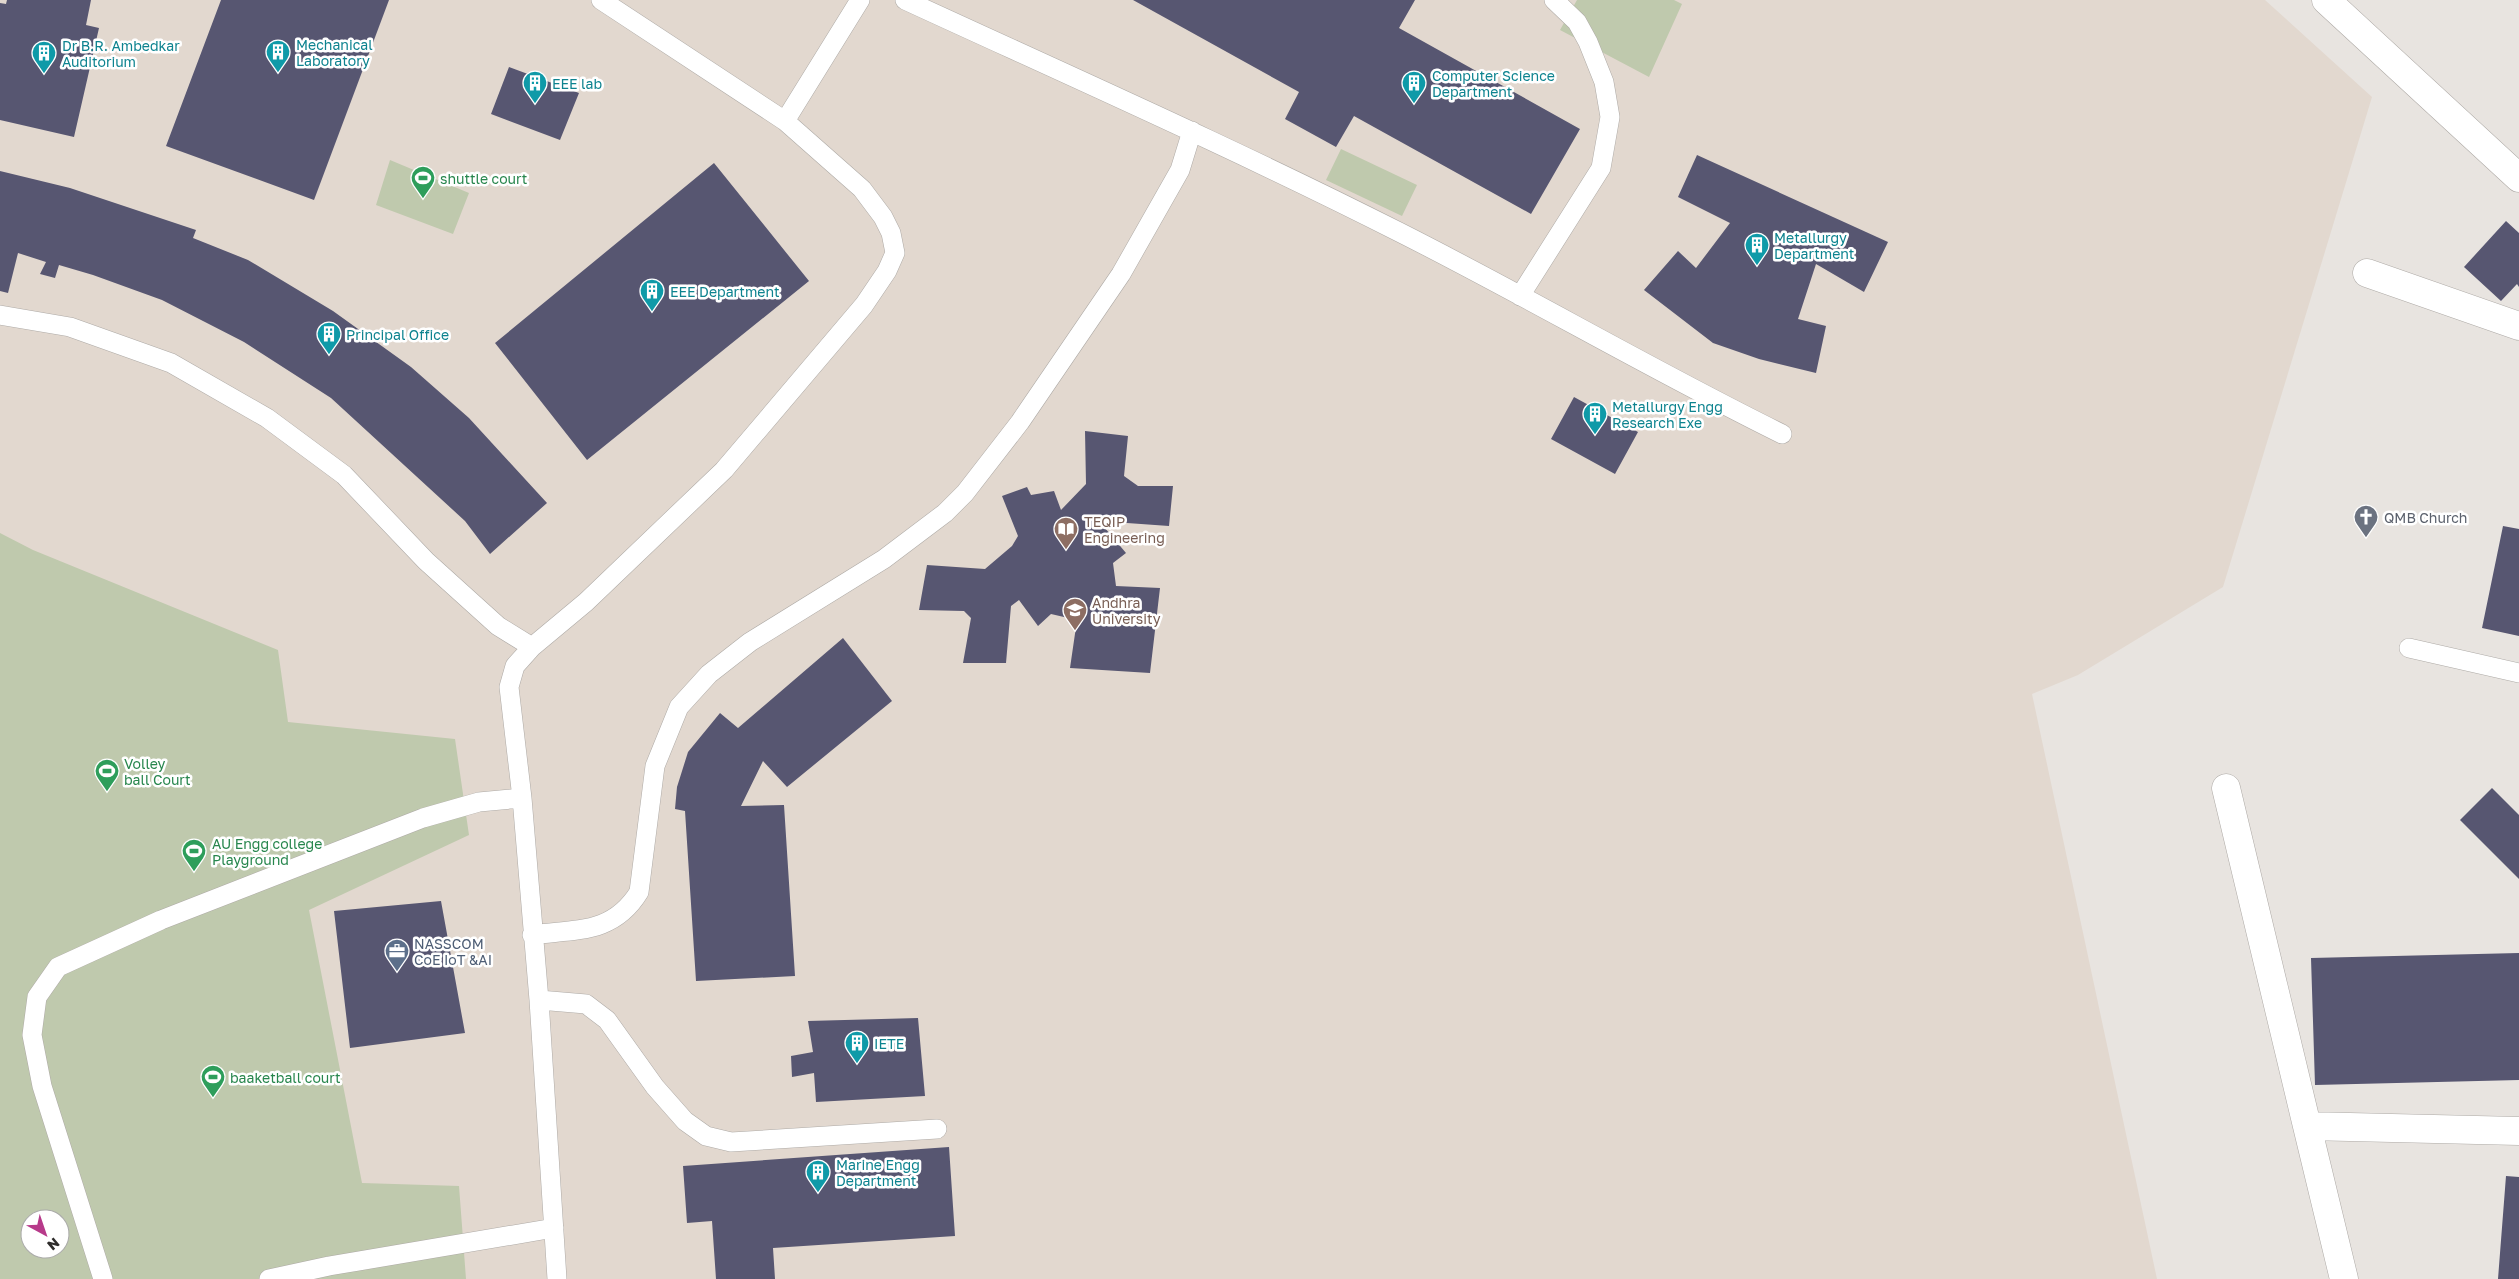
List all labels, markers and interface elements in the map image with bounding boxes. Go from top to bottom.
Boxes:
place label: Mechanical Laboratory [296,36,373,69]
place label: Dr B.R. Ambedkar Auditorium [62,37,180,70]
building icon: Mechanical Laboratory [265,39,291,73]
building icon: Dr B.R. Ambedkar Auditorium [31,40,57,74]
place label: Computer Science Department [1432,67,1555,100]
building icon: EEE lab [522,70,548,104]
building icon: Computer Science Department [1401,70,1427,104]
place label: EEE lab [552,75,602,92]
sports icon: shuttle court [410,165,436,199]
place label: shuttle court [440,170,527,187]
place label: Metallurgy Department [1774,229,1854,262]
building icon: Metallurgy Department [1744,232,1770,266]
building icon: EEE Department [639,278,665,312]
place label: EEE Department [670,283,779,300]
building icon: Principal Office [316,321,342,355]
place label: Principal Office [346,326,449,343]
place label: Metallurgy Engg Research Exe [1612,398,1723,431]
building icon: Metallurgy Engg Research Exe [1582,401,1608,435]
church icon: QMB Church [2353,504,2379,538]
place label: QMB Church [2384,509,2467,526]
place label: TEQIP Engineering [1084,513,1165,546]
library icon: TEQIP Engineering [1053,516,1079,550]
place label: Andhra University [1092,594,1161,627]
school or university icon: Andhra University [1062,597,1088,631]
place label: Volley ball Court [124,755,191,788]
sports icon: Volley ball Court [94,758,120,792]
place label: AU Engg college Playground [212,835,322,868]
sports icon: AU Engg college Playground [181,838,207,872]
place label: NASSCOM CoE IoT &AI [414,935,492,968]
office icon: NASSCOM CoE IoT &AI [384,938,410,972]
building icon: IETE [844,1030,870,1064]
place label: IETE [874,1035,904,1052]
sports icon: baaketball court [200,1064,226,1098]
place label: baaketball court [230,1069,341,1086]
place label: Marine Engg Department [836,1156,920,1189]
building icon: Marine Engg Department [805,1159,831,1193]
north arrow [20,1209,70,1259]
text: N [44,1234,63,1254]

